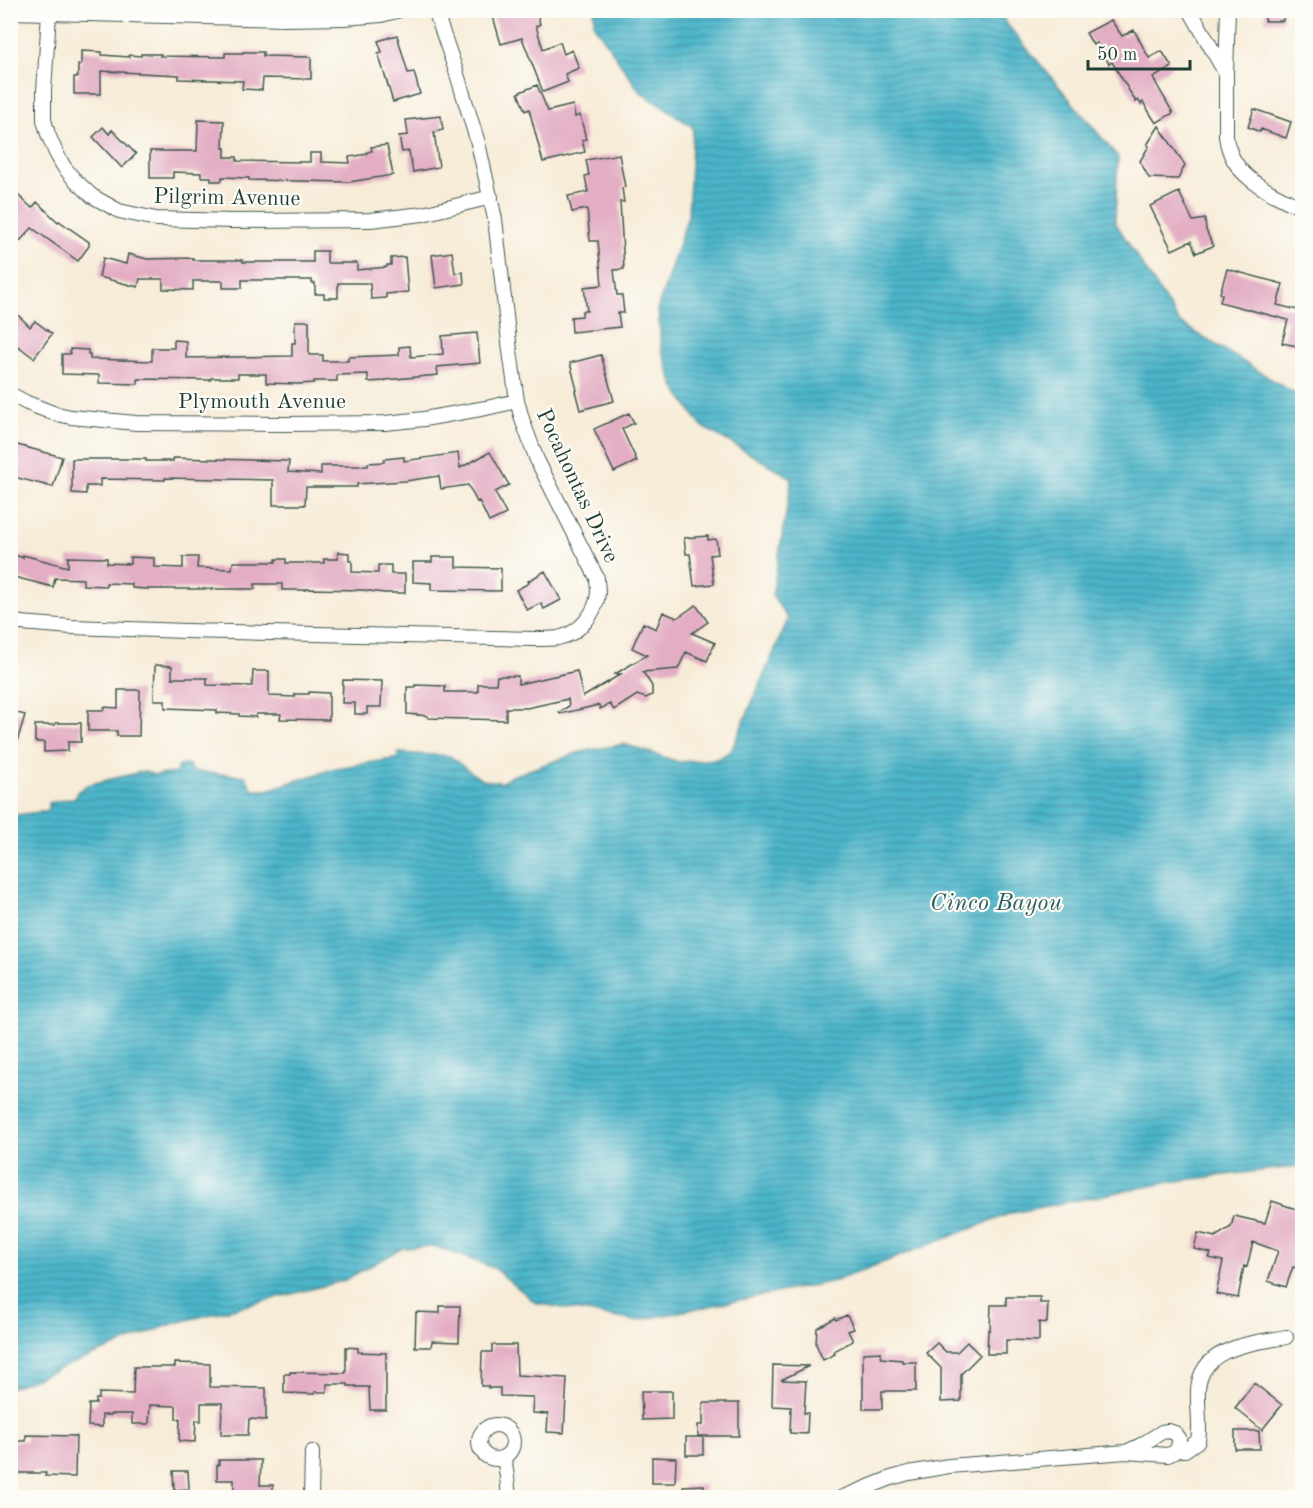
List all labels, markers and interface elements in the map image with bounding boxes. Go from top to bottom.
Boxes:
scale bar [1088,33,1190,71]
text: 50 m [1097,46,1137,64]
street label: Pilgrim Avenue [153,186,301,210]
street label: Plymouth Avenue [178,391,346,413]
street label: Pocahontas Drive [532,406,622,566]
water label: Cinco Bayou [930,892,1062,916]

